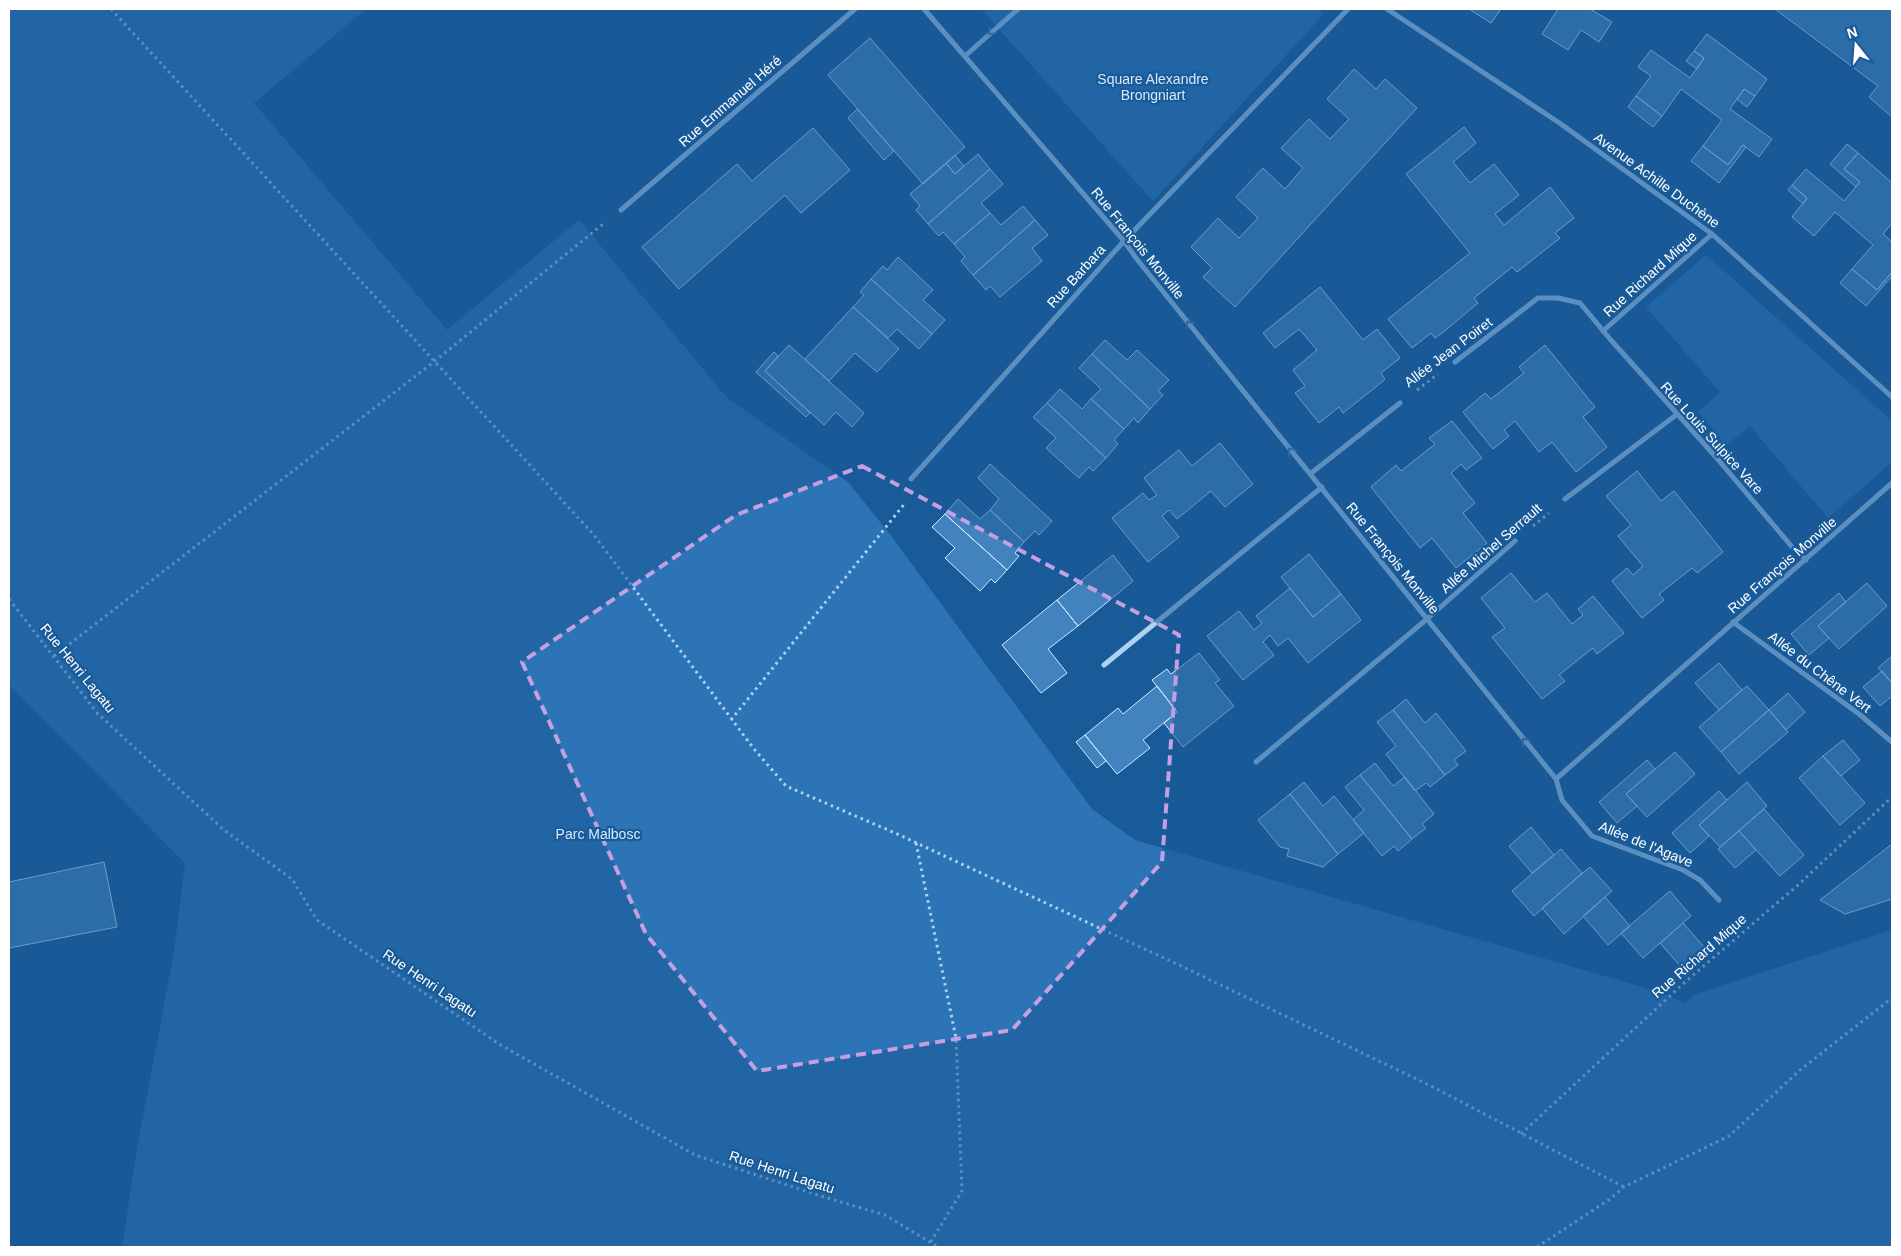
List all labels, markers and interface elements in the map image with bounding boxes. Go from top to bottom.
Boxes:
north arrow [1831,20,1881,70]
text: N [1845,23,1859,42]
one-way arrow [988,27,997,36]
street label: Rue Emmanuel Héré [675,52,785,150]
park label: Square Alexandre Brongniart [1097,71,1209,103]
street label: Avenue Achille Duchène [1591,129,1723,231]
street label: Rue François Monville [1088,184,1188,302]
street label: Rue Richard Mique [1600,228,1700,320]
street label: Rue Barbara [1043,241,1109,311]
street label: Allée Jean Poiret [1401,314,1495,390]
one-way arrow [1187,321,1195,330]
street label: Rue Louis Sulpice Vare [1657,379,1767,497]
one-way arrow [1288,447,1297,456]
street label: Rue François Monville [1343,499,1443,617]
street label: Allée Michel Serrault [1437,500,1545,596]
street label: Rue François Monville [1724,513,1840,616]
street label: Rue Henri Lagatu [37,620,119,716]
street label: Allée du Chêne Vert [1765,628,1875,716]
one-way arrow [1522,737,1531,746]
street label: Allée de l'Agave [1597,818,1696,870]
park label: Parc Malbosc [556,826,640,842]
street label: Rue Richard Mique [1649,911,1750,1001]
street label: Rue Henri Lagatu [380,946,480,1020]
street label: Rue Henri Lagatu [727,1147,837,1197]

